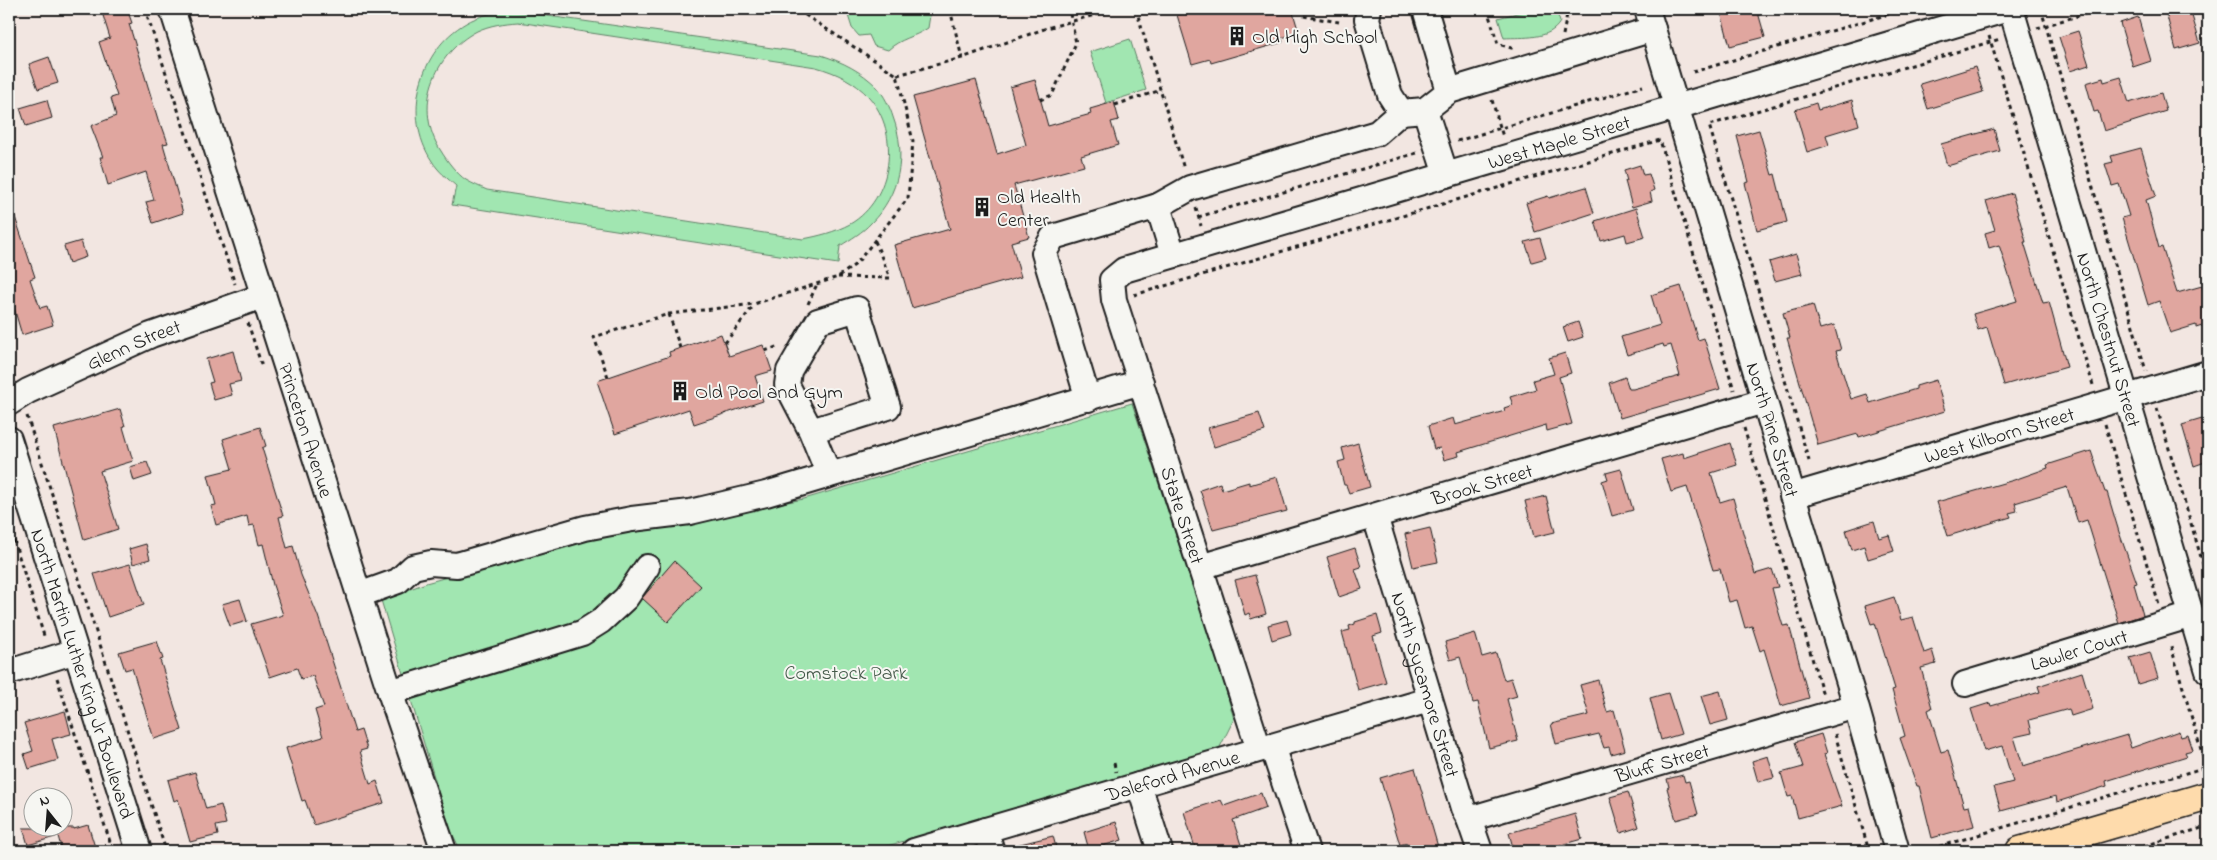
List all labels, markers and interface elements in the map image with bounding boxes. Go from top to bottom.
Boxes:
place label: Old High School [1252,24,1377,54]
building icon: Old High School [1226,25,1248,47]
street label: West Maple Street [1485,109,1635,179]
place label: Old Health Center [997,184,1081,236]
building icon: Old Health Center [971,196,993,218]
street label: North Chestnut Street [2067,249,2147,432]
street label: Glenn Street [83,314,186,379]
street label: North Pine Street [1737,359,1805,502]
street label: Princeton Avenue [269,360,339,502]
place label: Old Pool and Gym [695,379,843,408]
building icon: Old Pool and Gym [669,380,691,402]
street label: West Kilborn Street [1921,401,2079,473]
street label: Brook Street [1428,458,1537,515]
street label: State Street [1151,463,1210,569]
street label: North Martin Luther King Jr Boulevard [25,526,141,822]
street label: North Sycamore Street [1382,589,1465,782]
street label: Lawler Court [2027,623,2132,680]
park label: Comstock Park [785,660,908,689]
street label: Bluff Street [1611,737,1713,793]
street label: Daleford Avenue [1101,744,1243,811]
north arrow [22,788,72,838]

